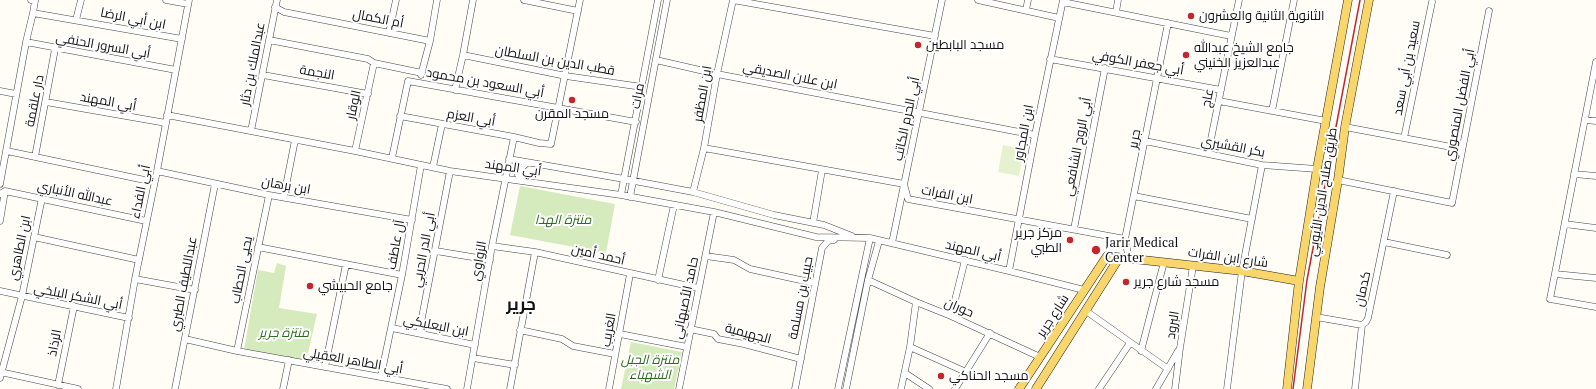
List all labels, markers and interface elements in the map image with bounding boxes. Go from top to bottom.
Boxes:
street label: ابن أبي الرضا [99,5,167,33]
street label: أم الكمال [351,6,405,32]
place label: الثانوية الثانية والعشرون [1199,8,1325,24]
marker: الثانوية الثانية والعشرون [1186,11,1196,21]
street label: سعيد بن أبي سعد [1390,19,1424,117]
street label: عبدالملك بن دثار [237,21,269,107]
street label: أبي السرور الحنفي [55,30,151,62]
place label: مسجد البابطين [926,37,1004,53]
marker: مسجد البابطين [913,40,923,50]
place label: جامع الشيخ عبدالله عبدالعزيز الخنيني [1194,40,1294,71]
street label: قطب الدين بن السلطان [494,43,616,79]
street label: أبي جعفر الكوفي [1091,47,1185,79]
street label: أبي الفضل المنصوري [1441,48,1479,162]
marker: جامع الشيخ عبدالله عبدالعزيز الخنيني [1181,50,1191,60]
street label: ابن علان الصديقي [741,59,839,93]
street label: النجمة [298,62,336,84]
street label: أبي السعود بن محمود [425,65,545,101]
street label: ابن المظفر [690,65,716,123]
street label: دار علقمة [22,74,48,128]
street label: أبي الحرم الكاتب [891,76,923,162]
street label: مرات [628,82,648,110]
street label: عاج [1199,87,1217,109]
street label: أبي المهند [79,89,137,115]
street label: الوقار [343,89,365,121]
marker: مسجد المقرن [567,95,577,105]
street label: أبي الروح الشافعي [1061,96,1095,198]
street label: ابن المجاور [1011,103,1037,163]
street label: أبي العزم [446,106,496,130]
place label: مسجد المقرن [535,106,609,122]
street label: طريق صلاح الدين الأيوبي [1305,126,1341,258]
street label: جرير [1125,128,1145,150]
street label: بكر القشيري [1200,133,1266,161]
street label: أبي المهند [484,156,542,180]
street label: أبي الفداء [128,164,154,220]
street label: ابن برهان [260,174,312,198]
street label: عبدالله الأنباري [36,178,114,210]
street label: ابن الفرات [920,182,974,208]
street label: أبي الدر الحربي [409,211,439,289]
park label: منتزة الهدا [535,212,591,228]
street label: ابن الطاهري [6,214,34,282]
street label: آل عاطف [384,219,408,271]
place label: مركز جرير الطبي [1015,225,1062,256]
street label: عبداللطيف الطبري [167,235,201,333]
street label: يحيى الحطاب [228,235,256,305]
marker: مركز جرير الطبي [1065,235,1075,245]
place label: Jarir Medical Center [1105,235,1179,266]
street label: أبي المهند [944,237,1002,265]
street label: الزواوي [468,240,490,282]
street label: أحمد أمين [570,241,626,269]
marker: Jarir Medical Center [1090,244,1102,256]
street label: شارع ابن الفرات [1187,245,1269,271]
street label: حبيب بن مسلمة [785,255,817,341]
street label: حامد الأصبهاني [670,256,702,340]
street label: كدمان [1352,270,1374,308]
place label: مسجد شارع جرير [1134,274,1219,290]
marker: مسجد شارع جرير [1121,277,1131,287]
place label: جامع الحبيشي [318,278,393,294]
street label: أبي الشكر البلخي [32,281,124,313]
marker: جامع الحبيشي [305,281,315,291]
street label: شارع جرير [1033,292,1073,340]
district label: جرير [506,295,536,315]
street label: حوران [942,295,976,321]
street label: البرود [1163,310,1183,340]
street label: ابن البعلبكي [402,312,470,340]
street label: الغريب [598,312,620,348]
street label: الجهيمية [723,320,773,348]
park label: منتزة جرير [259,325,309,341]
street label: الرذاذ [45,328,65,358]
street label: أبي الطاهر العقيلي [302,345,404,377]
park label: منتزة الجبل الشهباء [621,352,679,383]
place label: مسجد الحناكي [949,368,1029,384]
marker: مسجد الحناكي [936,371,946,381]

